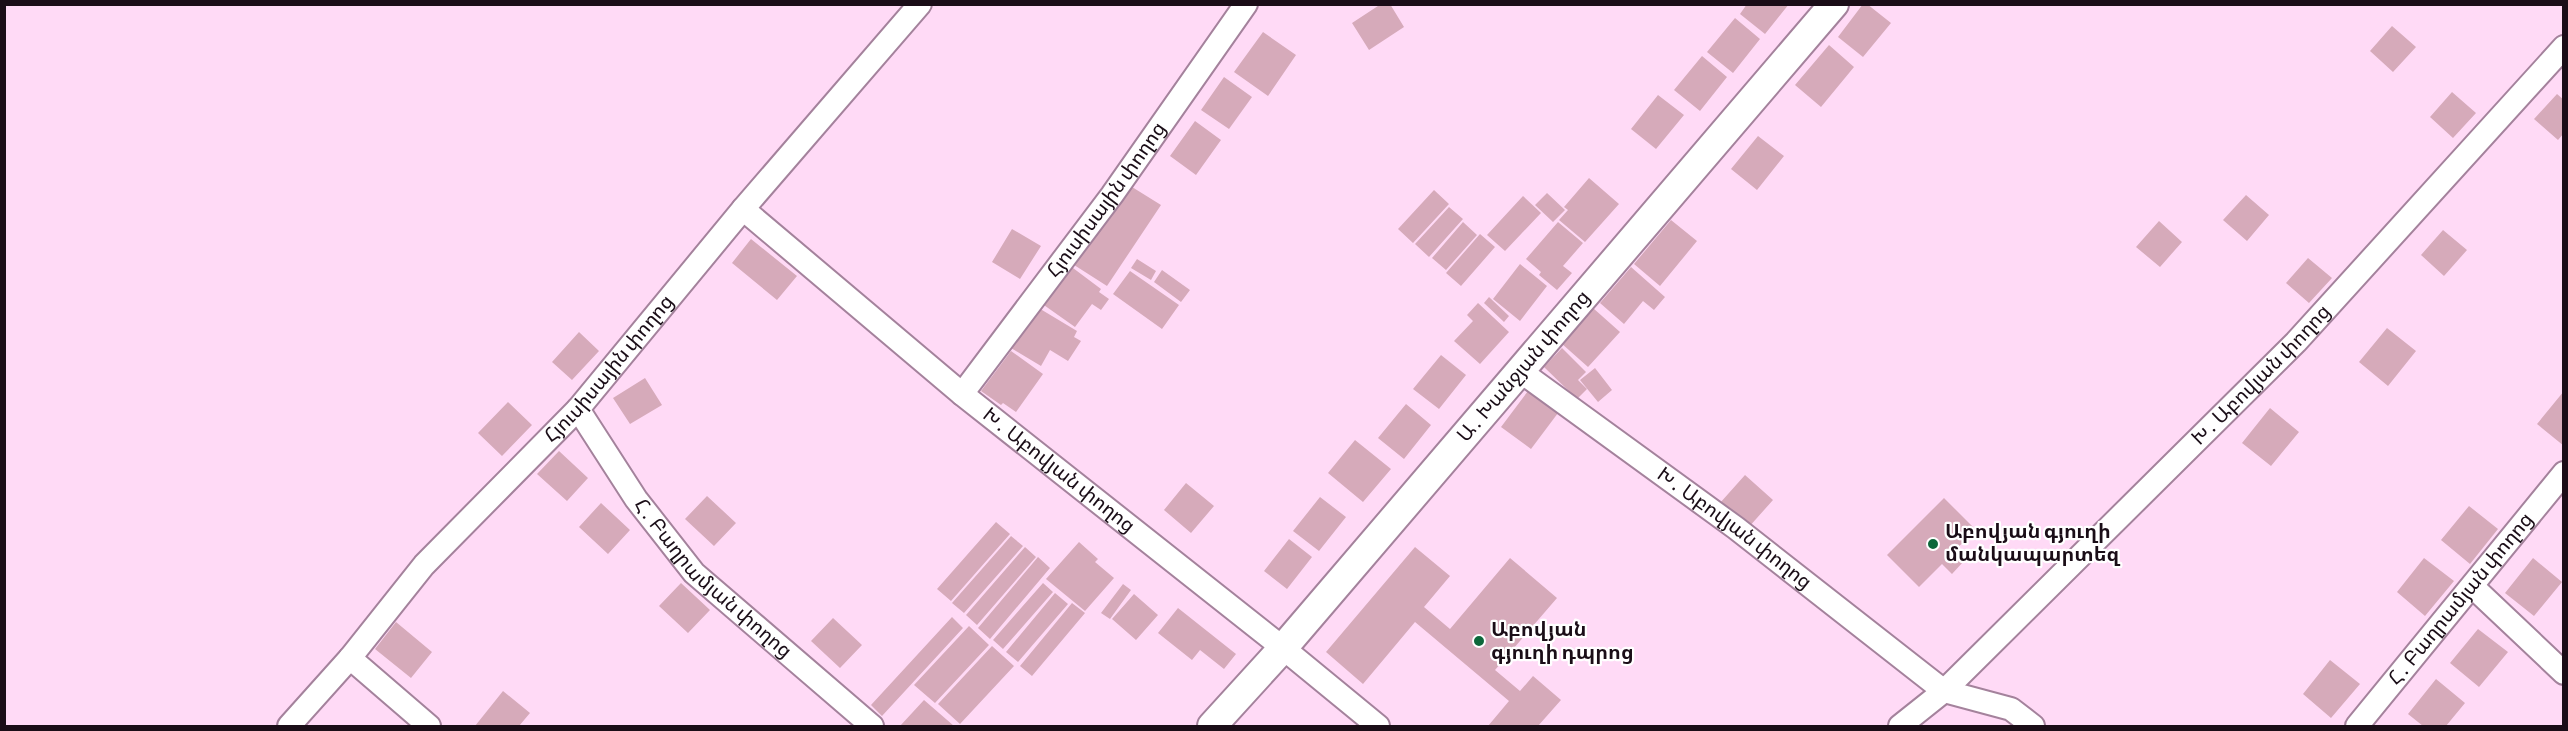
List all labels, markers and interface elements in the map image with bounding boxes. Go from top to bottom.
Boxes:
street label: Հյուսիսային փողոց [1042,118,1171,283]
street label: Ա․ Խանջյան փողոց [1452,286,1595,447]
street label: Հյուսիսային փողոց [539,290,679,448]
street label: Խ․ Աբովյան փողոց [2187,300,2336,450]
street label: Խ․ Աբովյան փողոց [978,403,1140,538]
street label: Խ․ Աբովյան փողոց [1652,463,1816,595]
street label: Հ․ Բաղրամյան փողոց [628,494,796,663]
street label: Հ․ Բաղրամյան փողոց [2383,508,2538,690]
place label: Աբովյան գյուղի մանկապարտեզ [1945,520,2120,567]
marker: Աբովյան գյուղի մանկապարտեզ [1926,537,1940,551]
place label: Աբովյան գյուղի դպրոց [1491,618,1634,665]
marker: Աբովյան գյուղի դպրոց [1472,634,1486,648]

